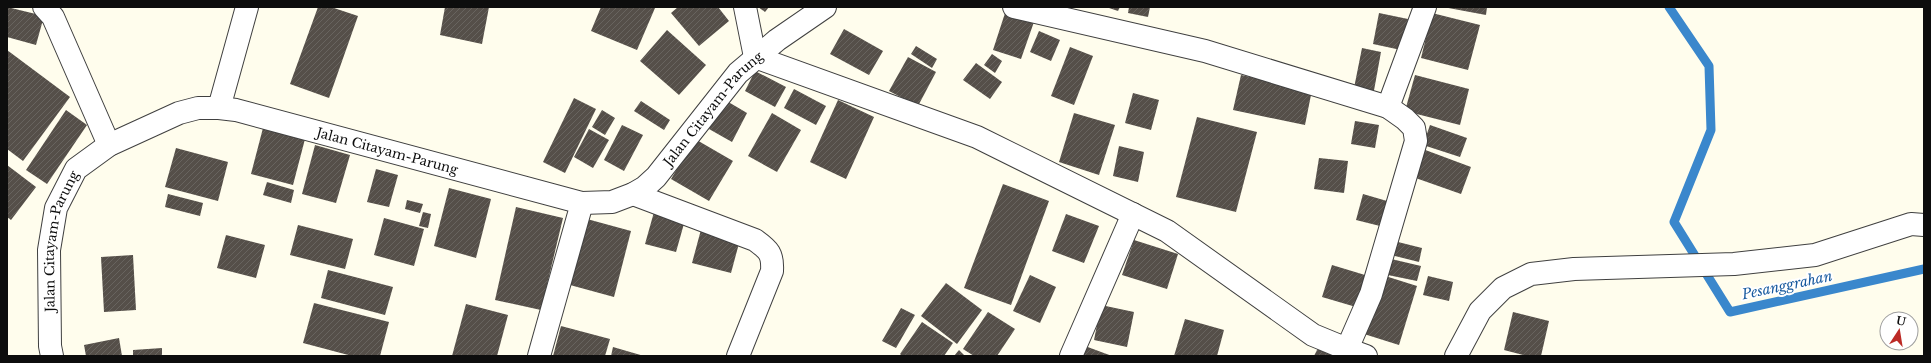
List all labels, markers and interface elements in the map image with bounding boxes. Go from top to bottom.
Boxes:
street label: Jalan Citayam-Parung [659,48,767,171]
street label: Jalan Citayam-Parung [313,124,460,178]
street label: Jalan Citayam-Parung [41,168,83,314]
water label: Pesanggrahan [1739,267,1834,304]
north arrow [1879,311,1919,351]
text: U [1895,313,1908,329]

